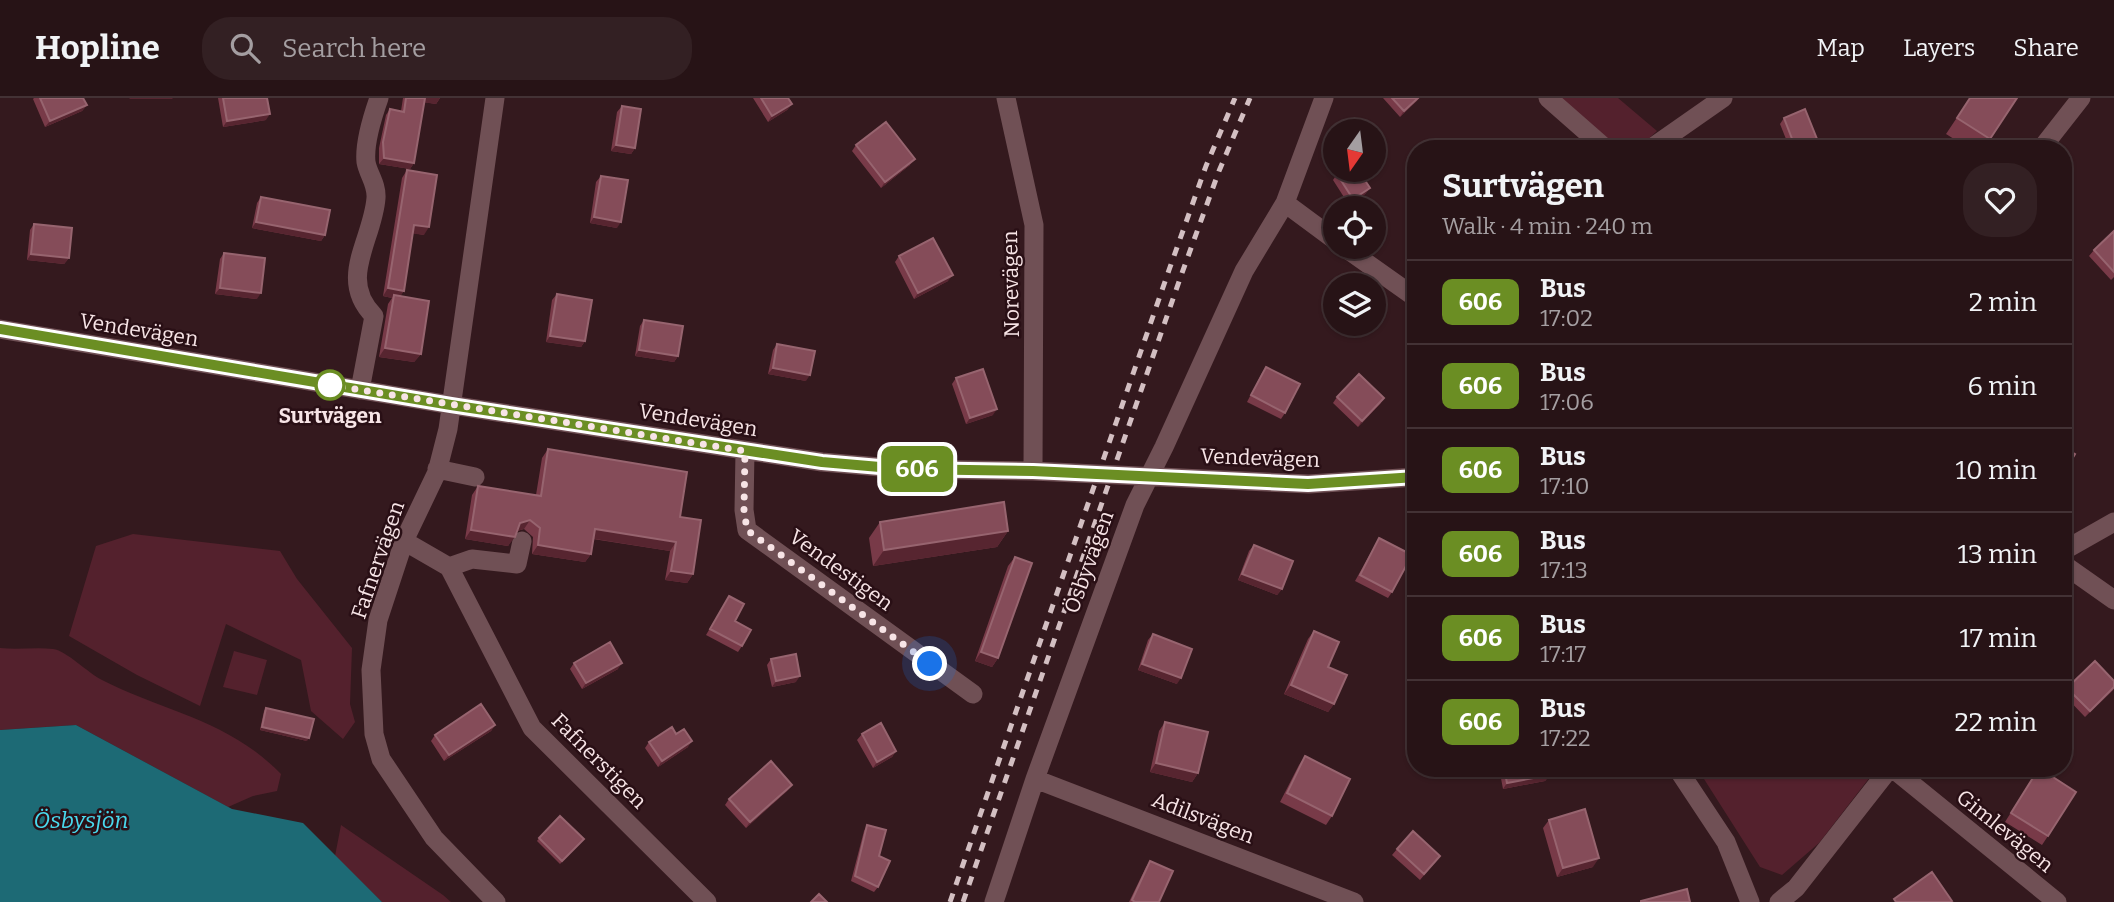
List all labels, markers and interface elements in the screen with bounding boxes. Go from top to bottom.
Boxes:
search box [202,17,692,80]
text: Hopline [35,28,160,68]
icon: search [226,29,264,67]
text: Search here [282,33,426,64]
text: Map [1817,34,1865,62]
text: Layers [1903,34,1975,62]
text: Share [2013,34,2079,62]
north arrow [1323,119,1386,182]
map controls [1323,119,1386,336]
button: heart [1963,163,2037,237]
text: Surtvägen [1442,166,1604,206]
button: locate [1323,196,1386,259]
text: Walk · 4 min · 240 m [1442,212,1653,240]
street label: Norevägen [997,230,1025,338]
button: layers [1323,273,1386,336]
text: Bus [1540,273,1586,304]
text: 2 min [1969,287,2037,318]
text: 606 [1459,288,1502,316]
text: 17:02 [1540,304,1593,332]
street label: Vendevägen [78,308,200,352]
text: Bus [1540,357,1586,388]
marker: Surtvägen [315,370,345,400]
text: 6 min [1968,371,2037,402]
text: 606 [1459,372,1502,400]
text: 17:06 [1540,388,1594,416]
street label: Vendevägen [637,398,759,442]
place label: Surtvägen [278,403,382,429]
text: Bus [1540,441,1586,472]
street label: Vendevägen [1200,443,1320,473]
line badge: 606 [877,446,957,492]
text: 606 [895,455,939,483]
text: 10 min [1956,455,2037,486]
text: 606 [1459,456,1502,484]
text: 17:10 [1540,472,1590,500]
street label: Fafnervägen [346,498,410,622]
street label: Ösbyvägen [1058,507,1120,617]
street label: Vendestigen [784,524,898,616]
text: Bus [1540,525,1586,556]
text: 13 min [1957,539,2037,570]
text: 606 [1459,540,1502,568]
text: 17:13 [1540,556,1588,584]
text: Bus [1540,609,1586,640]
text: 17 min [1959,623,2037,654]
text: 606 [1459,624,1502,652]
text: 17:17 [1540,640,1586,668]
your location [912,646,947,681]
text: Bus [1540,693,1586,724]
text: 22 min [1955,707,2037,738]
street label: Fafnerstigen [546,708,652,814]
text: 606 [1459,708,1502,736]
text: 17:22 [1540,724,1591,752]
street label: Gimlevägen [1951,784,2059,878]
street label: Adilsvägen [1148,787,1258,849]
water label: Ösbysjön [33,806,129,834]

